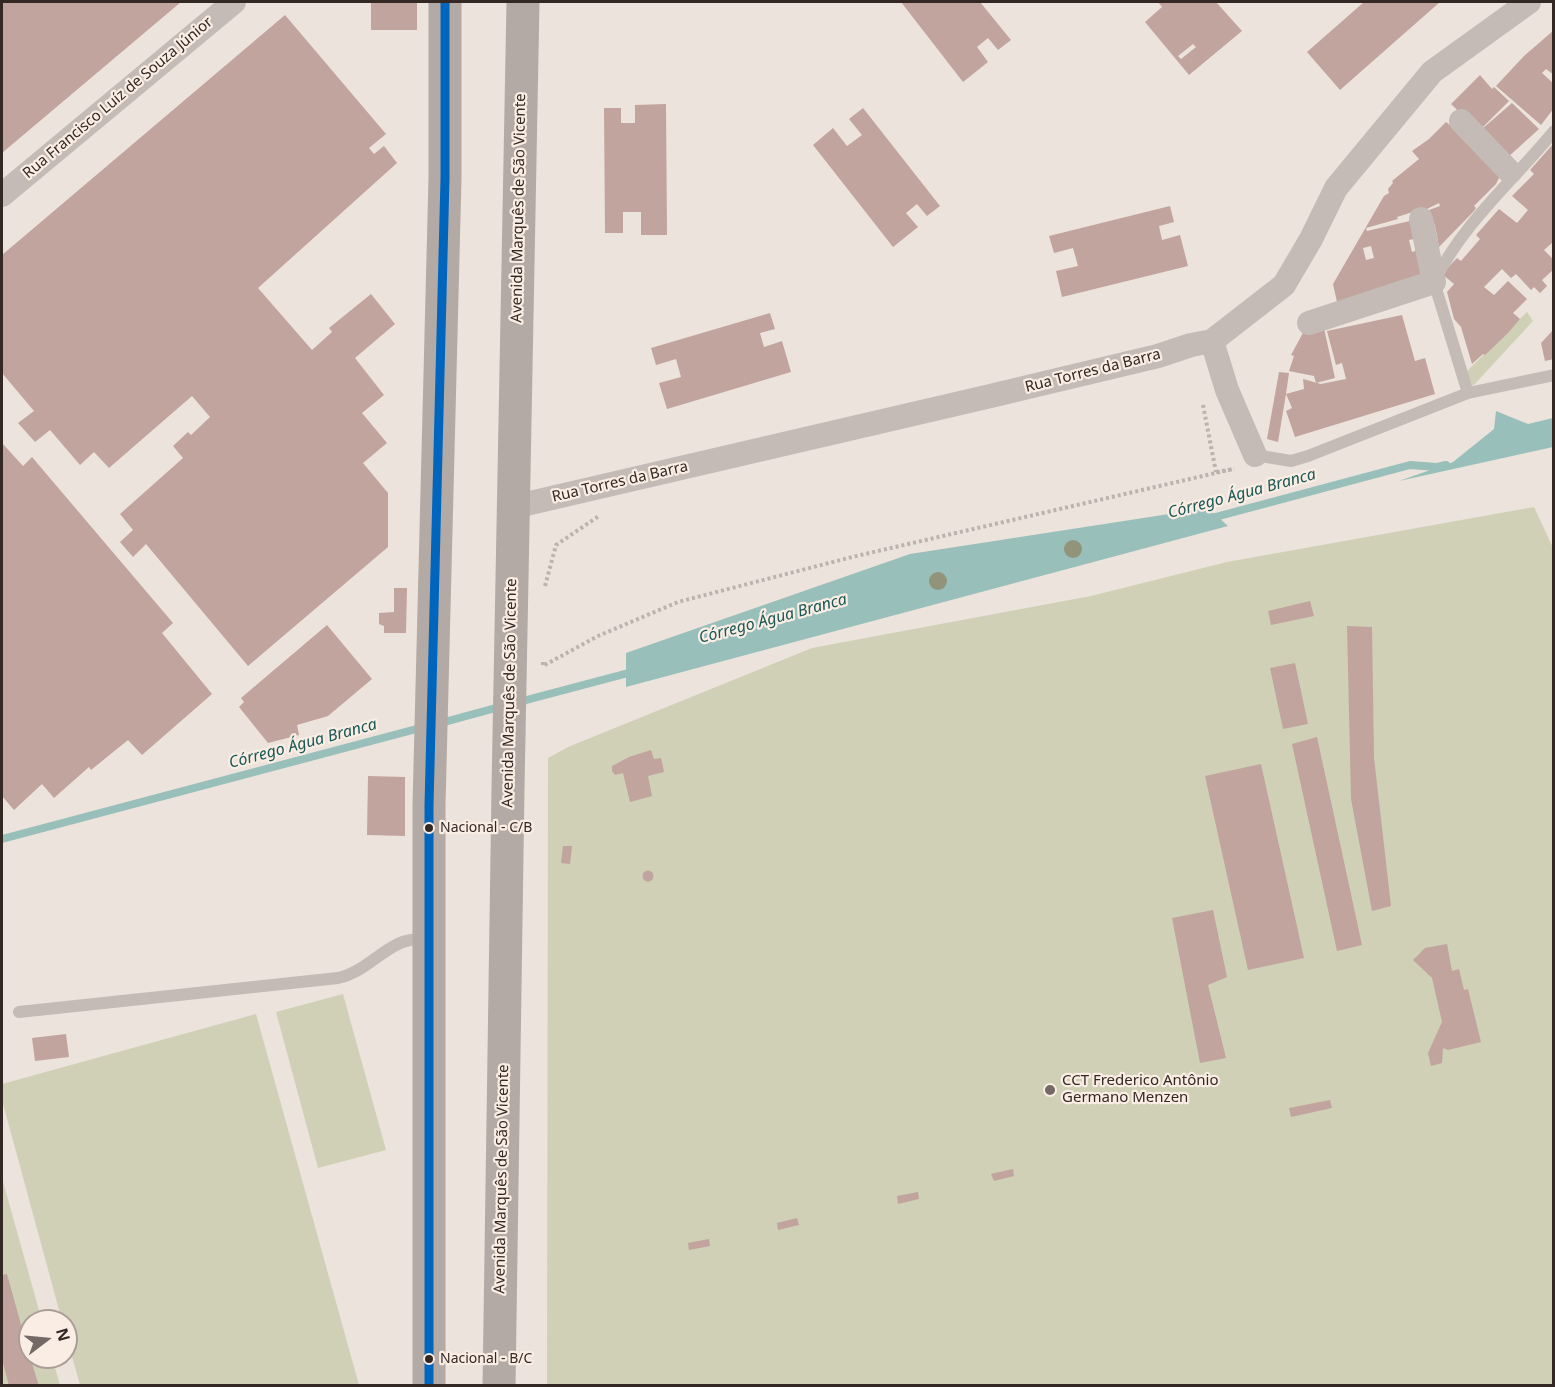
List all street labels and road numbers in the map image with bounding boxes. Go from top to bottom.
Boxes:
street label: Rua Francisco Luíz de Souza Júnior [20,13,216,183]
street label: Avenida Marquês de São Vicente [508,93,530,323]
street label: Rua Torres da Barra [1023,345,1163,397]
street label: Rua Torres da Barra [550,458,690,506]
street label: Avenida Marquês de São Vicente [499,578,521,808]
street label: Avenida Marquês de São Vicente [491,1064,513,1294]

